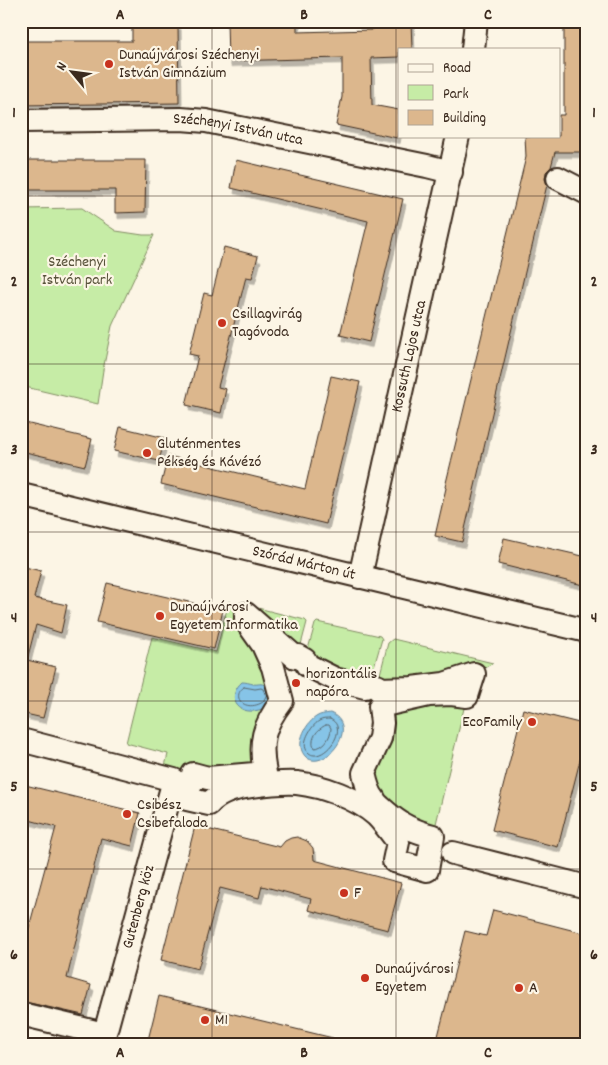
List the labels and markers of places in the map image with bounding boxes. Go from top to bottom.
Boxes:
place label: Dunaújvárosi Széchenyi István Gimnázium [119,44,259,85]
marker: Dunaújvárosi Széchenyi István Gimnázium [103,58,115,70]
place label: Csillagvirág Tagóvoda [232,303,302,344]
marker: Csillagvirág Tagóvoda [216,317,228,329]
place label: Gluténmentes Pékség és Kávézó [157,433,261,474]
marker: Gluténmentes Pékség és Kávézó [141,447,153,459]
place label: Dunaújvárosi Egyetem Informatika [170,596,298,637]
marker: Dunaújvárosi Egyetem Informatika [154,610,166,622]
place label: horizontális napóra [306,663,378,704]
marker: horizontális napóra [290,677,302,689]
place label: EcoFamily [462,711,523,734]
marker: EcoFamily [526,716,538,728]
place label: Csibész Csibefaloda [137,794,208,835]
marker: Csibész Csibefaloda [121,808,133,820]
place label: F [354,882,361,905]
marker: F [338,887,350,899]
place label: Dunaújvárosi Egyetem [375,958,454,999]
marker: Dunaújvárosi Egyetem [359,972,371,984]
place label: A [529,977,538,1000]
marker: A [513,982,525,994]
place label: M1 [215,1009,228,1032]
marker: M1 [199,1014,211,1026]

